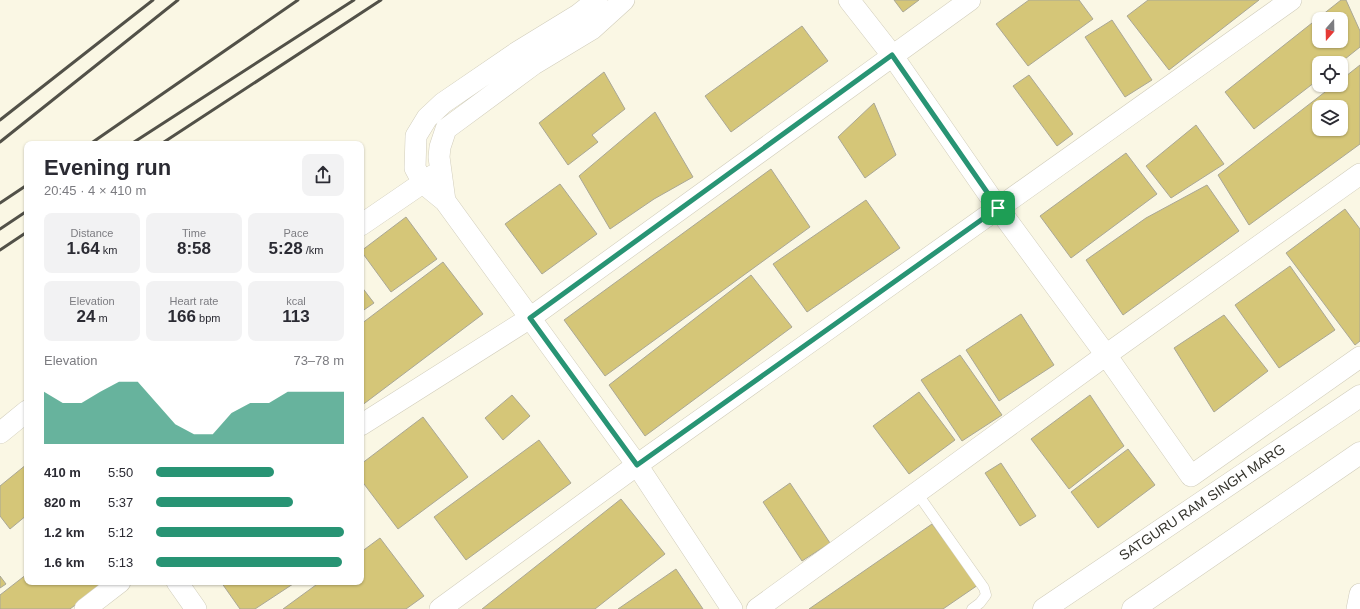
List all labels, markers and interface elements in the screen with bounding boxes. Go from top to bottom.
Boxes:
north arrow [1312,12,1348,48]
map controls [1312,12,1348,136]
button: locate [1312,56,1348,92]
button: layers [1312,100,1348,136]
button: share [302,154,344,196]
text: Evening run [44,155,171,180]
text: 20:45 · 4 × 410 m [44,183,146,198]
pin [981,191,1015,225]
icon: arrive [987,197,1009,219]
text: Distance [71,227,113,239]
text: Time [182,227,206,239]
text: Pace [283,227,309,239]
text: 1.64 [67,239,100,258]
text: 8:58 [177,239,211,258]
text: 5:28 [269,239,303,258]
text: km [100,244,117,256]
text: /km [303,244,323,256]
text: Elevation [69,295,115,307]
text: Heart rate [170,295,218,307]
text: kcal [286,295,306,307]
text: 24 [76,307,95,326]
text: 166 [168,307,196,326]
text: 113 [282,307,310,326]
text: m [95,312,108,324]
text: bpm [196,312,220,324]
text: Elevation [44,353,97,368]
text: 73–78 m [293,353,344,368]
street label: SATGURU RAM SINGH MARG [1116,440,1288,564]
text: 410 m [44,465,81,480]
text: 5:50 [108,465,133,480]
text: 820 m [44,495,81,510]
text: 5:37 [108,495,133,510]
text: 1.2 km [44,525,84,540]
text: 5:12 [108,525,133,540]
text: 1.6 km [44,555,84,570]
text: 5:13 [108,555,133,570]

